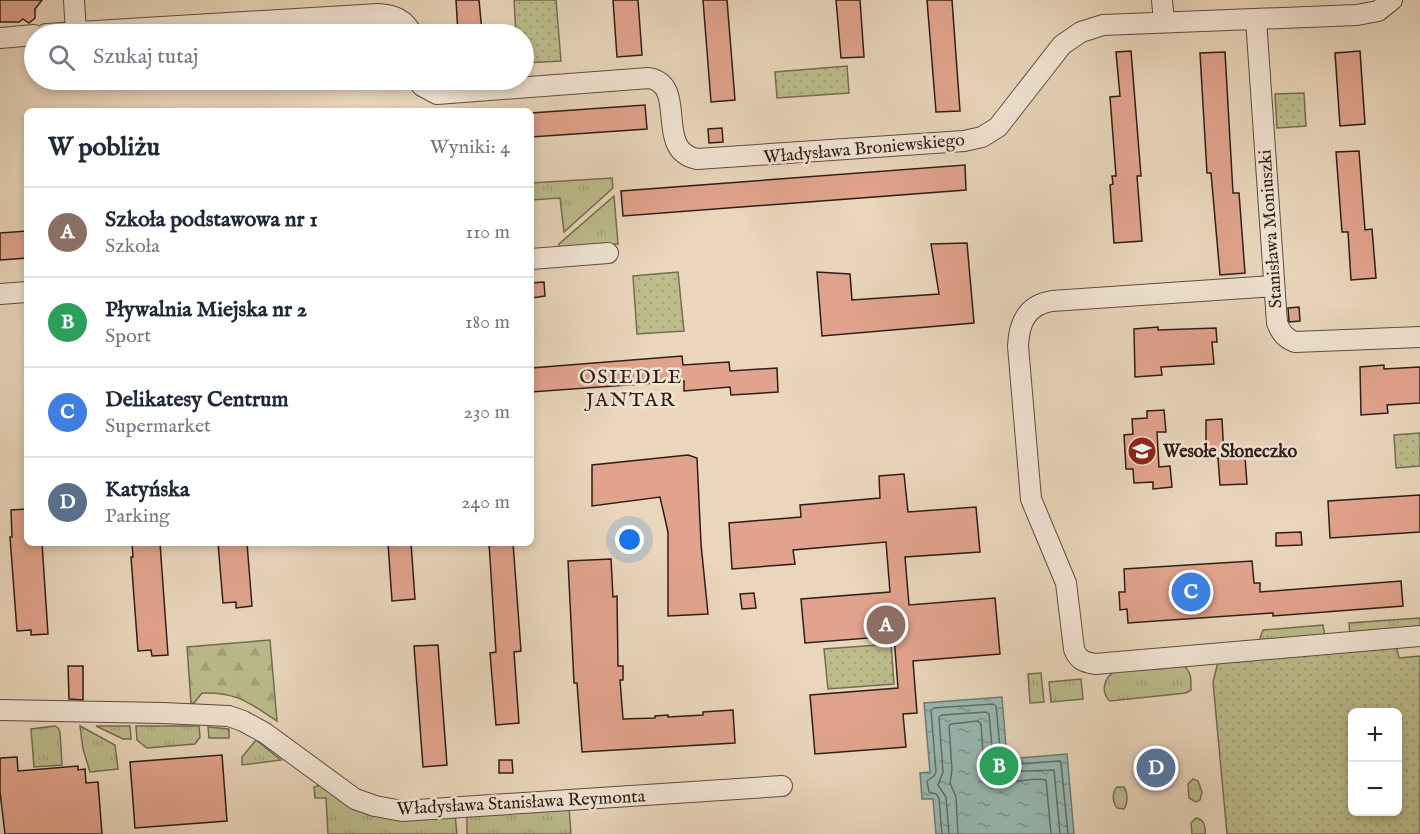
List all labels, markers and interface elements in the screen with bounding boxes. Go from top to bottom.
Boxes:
search box [24,24,534,90]
icon: search [45,41,78,74]
text: Szukaj tutaj [93,43,198,71]
street label: Władysława Broniewskiego [762,129,966,170]
text: W pobliżu [48,131,160,164]
text: Wyniki: 4 [430,135,510,160]
street label: Stanisława Moniuszki [1254,149,1289,309]
text: Szkoła podstawowa nr 1 [105,206,318,234]
text: A [61,220,74,245]
text: 110 m [466,220,510,245]
text: Szkoła [105,234,160,259]
text: Pływalnia Miejska nr 2 [105,296,307,324]
text: B [61,310,74,335]
text: 180 m [465,310,510,335]
text: Sport [105,324,151,349]
district label: OSIEDLE JANTAR [579,365,683,413]
text: Delikatesy Centrum [105,386,288,414]
text: C [60,400,75,425]
text: 230 m [464,400,510,425]
text: Supermarket [105,414,211,439]
school or university icon: Wesołe Słoneczko [1126,435,1158,467]
place label: Wesołe Słoneczko [1162,441,1298,464]
text: Katyńska [105,476,190,504]
text: D [59,490,76,515]
text: 240 m [461,490,510,515]
text: Parking [105,504,170,529]
your location [615,525,644,554]
pin: C [1172,570,1210,614]
pin: A [866,602,906,648]
map controls [1348,708,1402,816]
button: + [1348,708,1402,762]
pin: B [980,744,1018,789]
pin: D [1136,746,1176,790]
button: − [1348,762,1402,816]
street label: Władysława Stanisława Reymonta [396,785,646,821]

